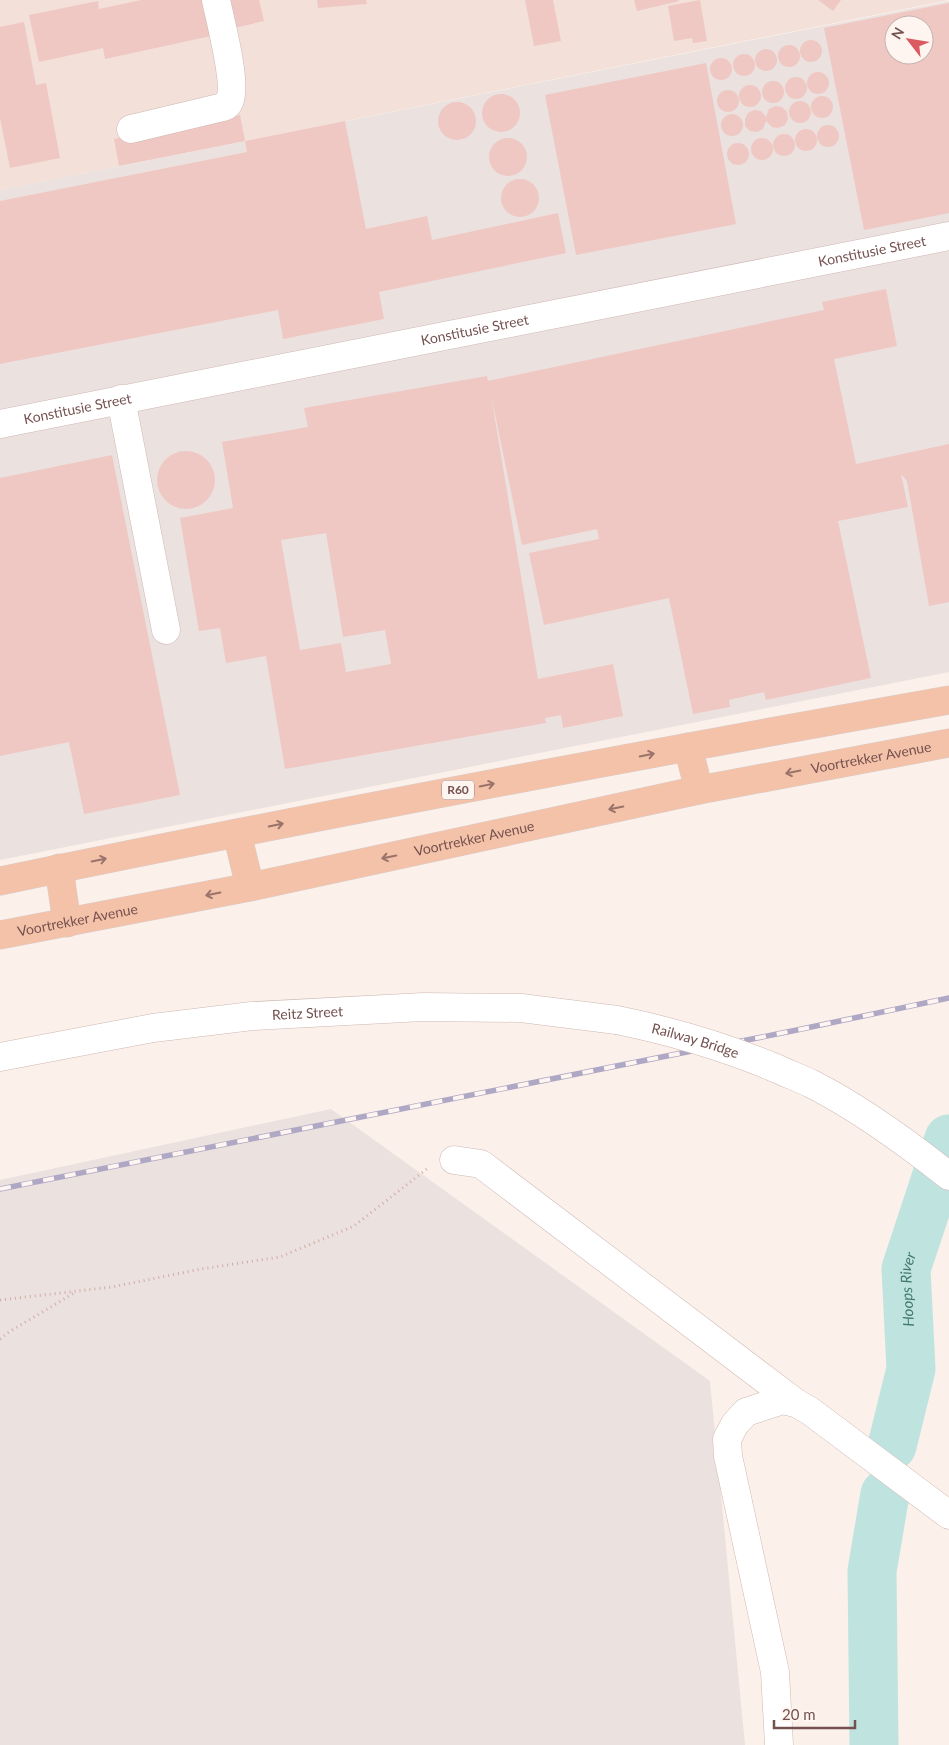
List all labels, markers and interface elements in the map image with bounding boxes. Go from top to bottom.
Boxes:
north arrow [884,15,934,65]
text: N [887,24,907,42]
street label: Konstitusie Street [817,232,927,270]
street label: Konstitusie Street [419,310,530,348]
street label: Konstitusie Street [22,389,133,427]
street label: Voortrekker Avenue [809,738,933,777]
one-way arrow [638,749,654,759]
one-way arrow [785,768,801,778]
road number: R60 [442,780,474,800]
one-way arrow [479,780,495,789]
one-way arrow [609,804,625,813]
street label: Voortrekker Avenue [413,817,536,859]
one-way arrow [267,820,283,830]
one-way arrow [381,853,397,862]
one-way arrow [91,855,107,865]
one-way arrow [205,890,221,899]
street label: Voortrekker Avenue [16,900,139,939]
street label: Reitz Street [272,1002,343,1023]
street label: Railway Bridge [650,1019,741,1061]
water label: Hoops River [896,1249,919,1327]
scale bar [774,1698,855,1730]
text: 20 m [782,1705,816,1723]

